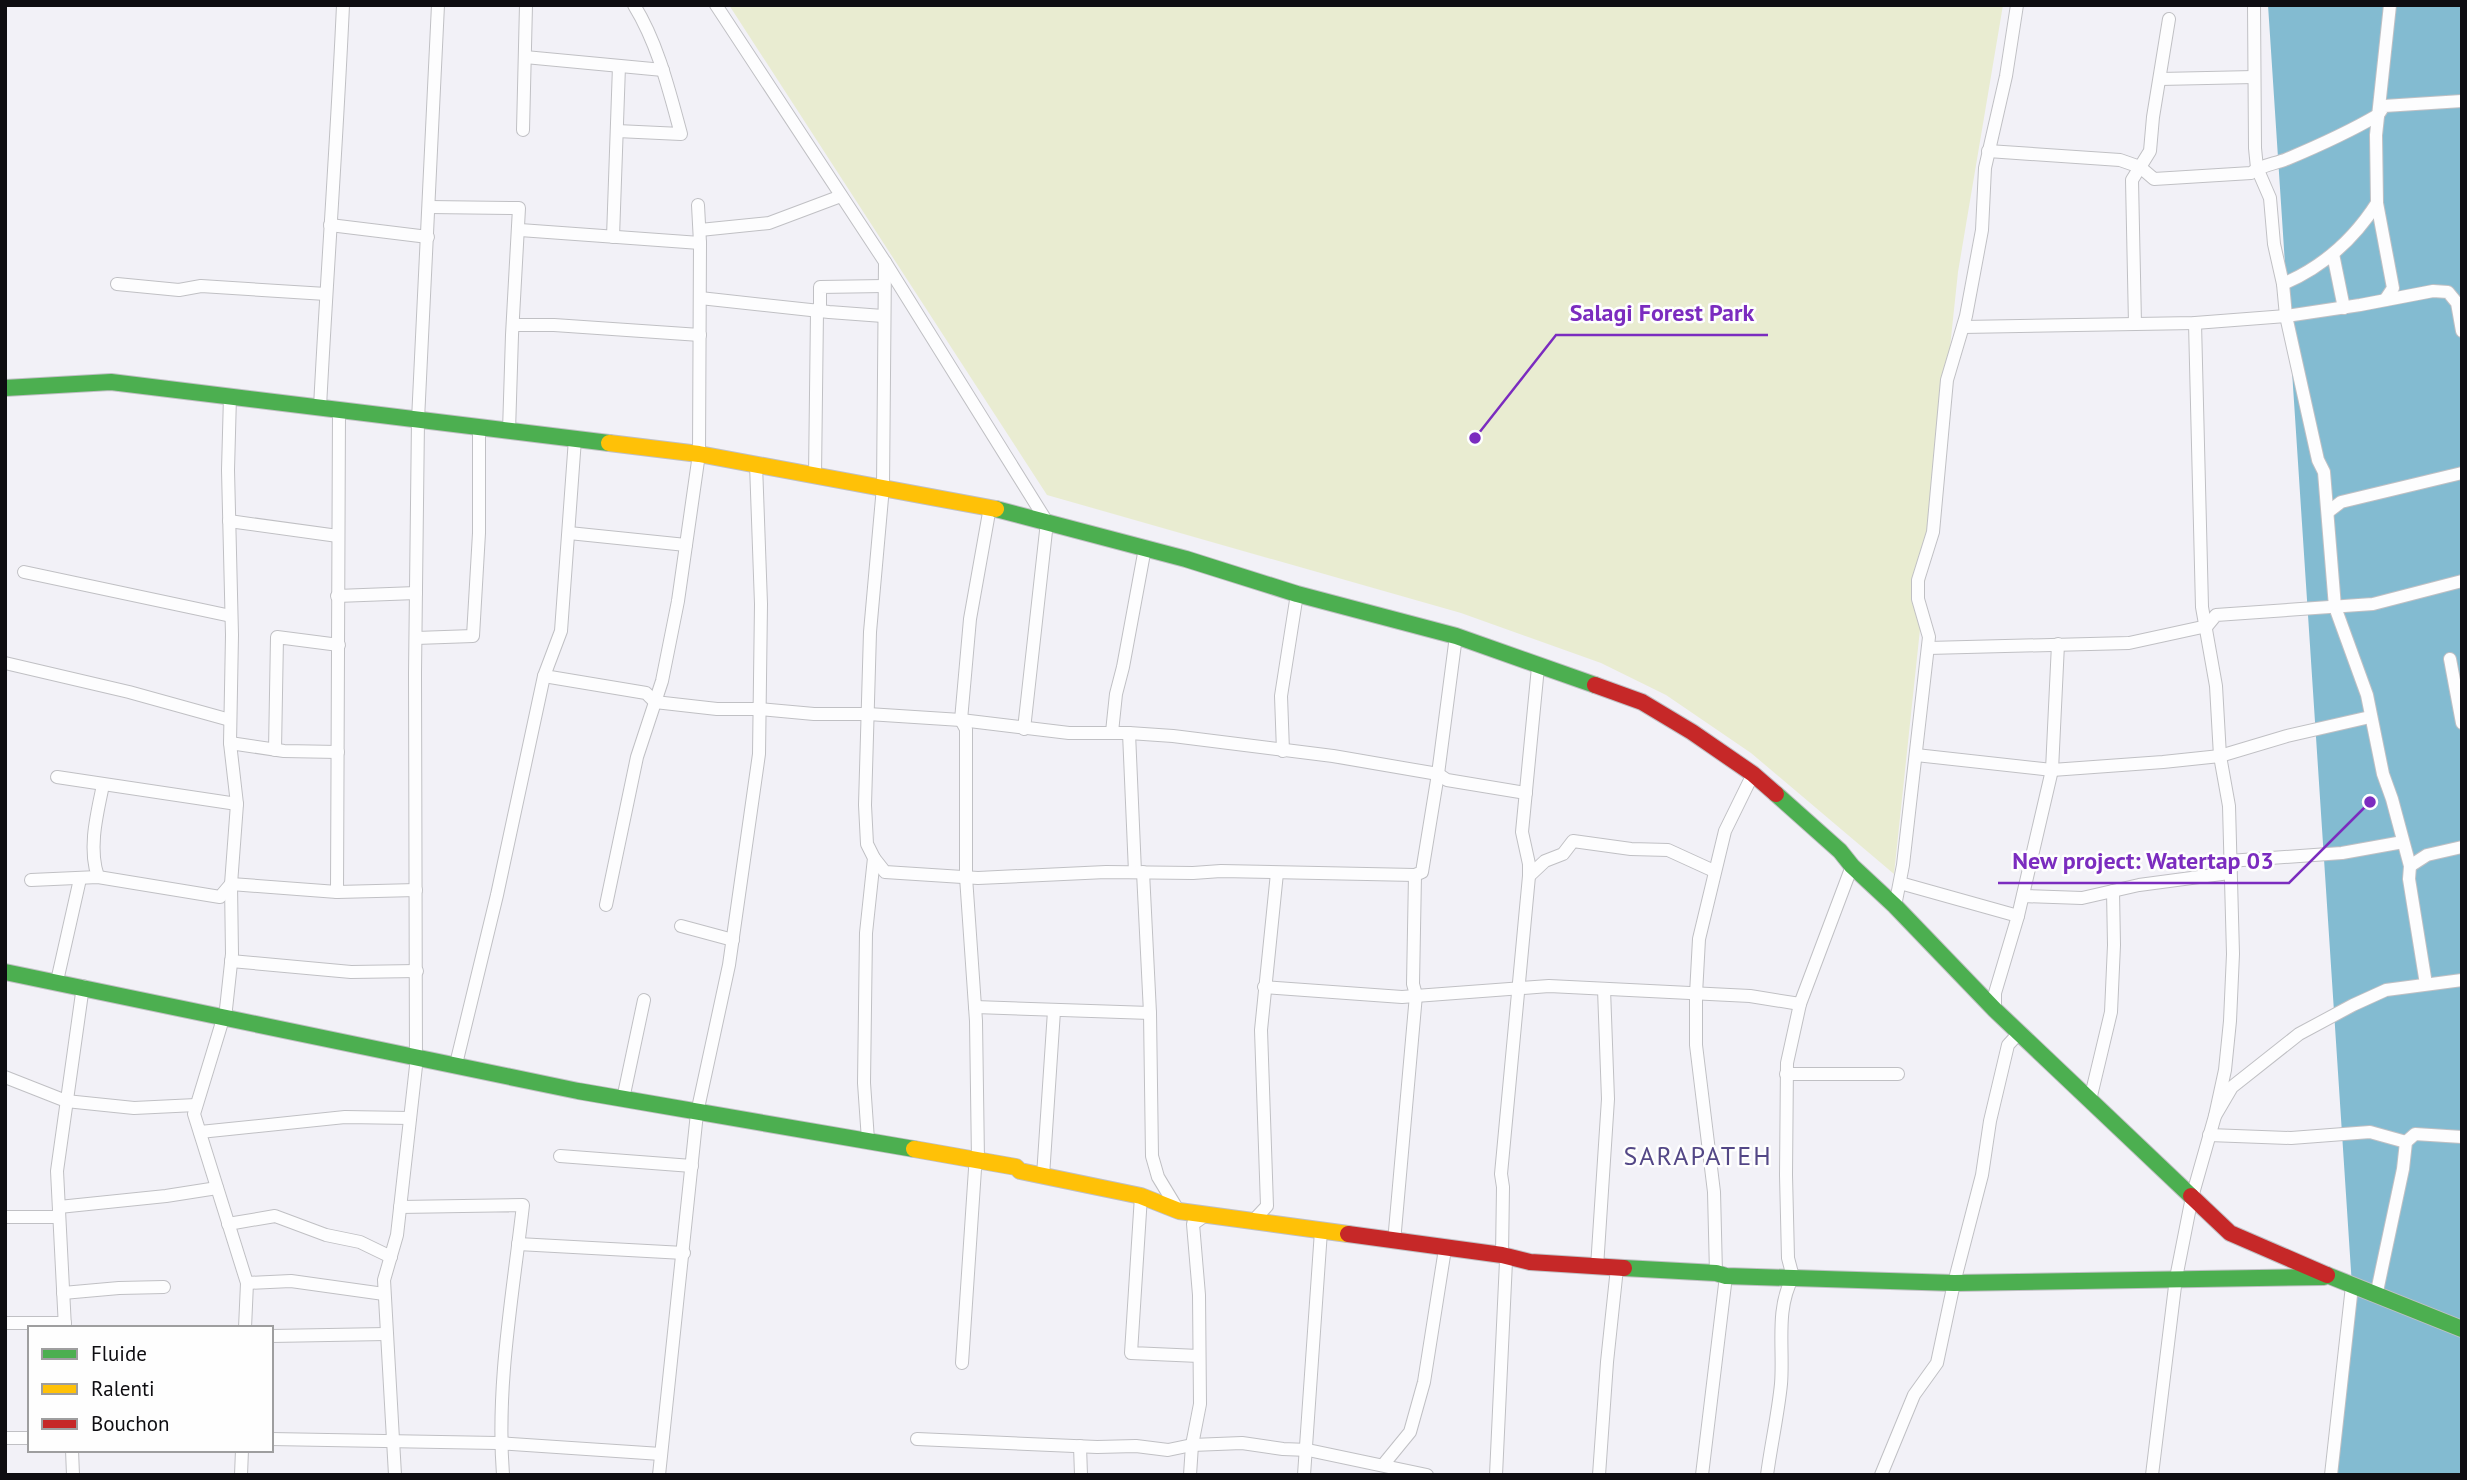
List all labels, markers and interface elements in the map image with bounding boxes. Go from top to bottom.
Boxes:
callout: Salagi Forest Park [1556,290,1768,335]
text: Salagi Forest Park [1570,297,1754,328]
callout: New project: Watertap 03 [1998,838,2289,883]
text: New project: Watertap 03 [2012,845,2274,876]
district label: SARAPATEH [1623,1139,1773,1172]
legend [28,1326,273,1452]
text: Fluide [91,1340,147,1367]
text: Ralenti [91,1375,155,1402]
text: Bouchon [91,1410,170,1437]

